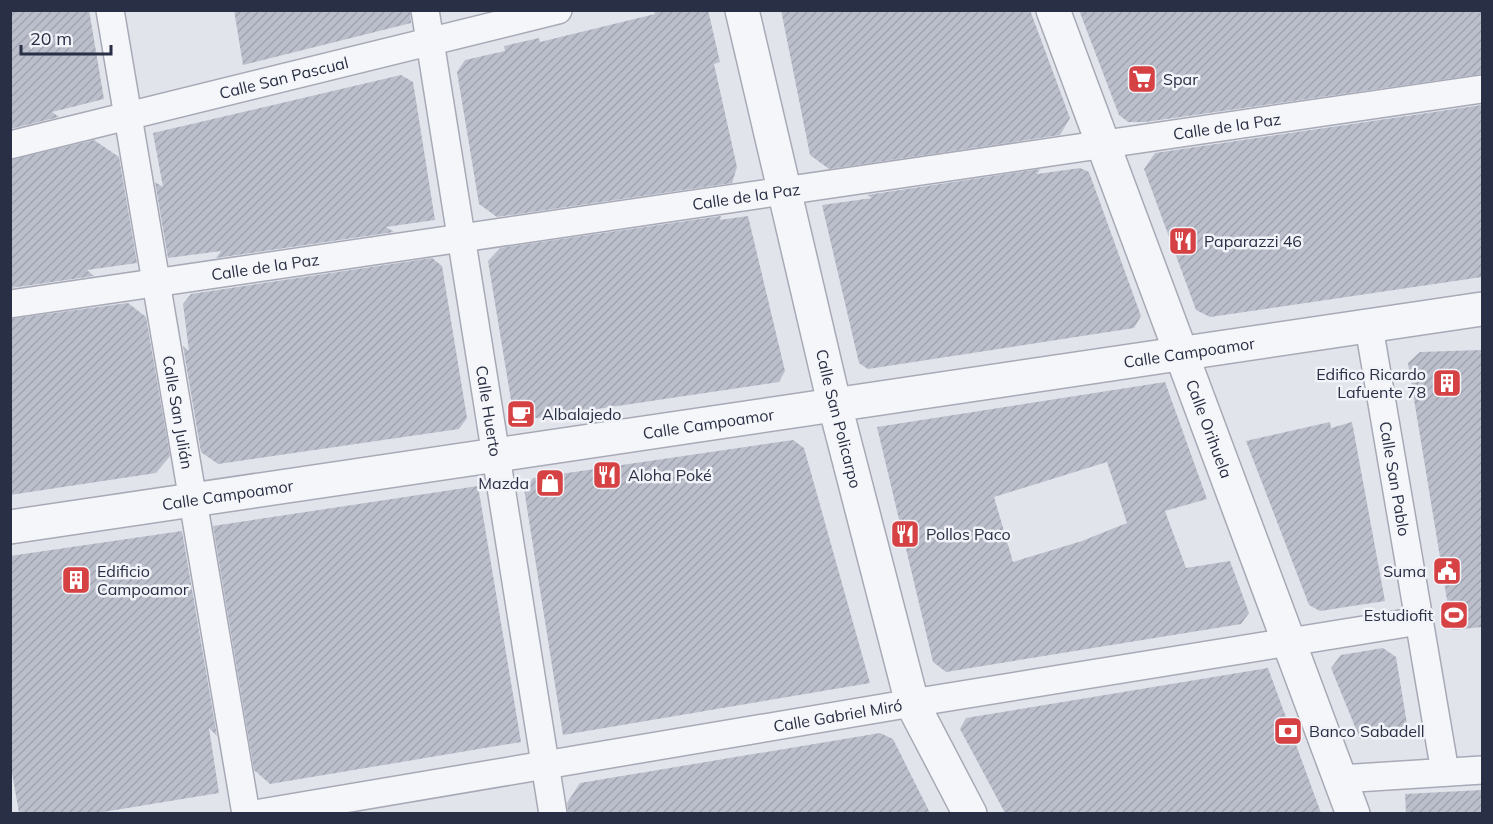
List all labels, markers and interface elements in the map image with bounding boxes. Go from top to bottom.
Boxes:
scale bar [21,18,111,56]
text: 20 m [30,27,72,50]
street label: Calle San Pascual [217,52,350,103]
supermarket icon: Spar [1126,63,1158,95]
place label: Spar [1163,69,1198,89]
street label: Calle de la Paz [1172,108,1282,144]
street label: Calle de la Paz [691,179,802,214]
restaurant icon: Paparazzi 46 [1167,225,1199,257]
place label: Paparazzi 46 [1204,231,1302,251]
street label: Calle de la Paz [210,249,321,284]
street label: Calle Campoamor [1122,333,1256,372]
street label: Calle San Policarpo [812,347,866,490]
street label: Calle San Julián [159,354,198,471]
street label: Calle Huerto [472,364,506,458]
place label: Edifico Ricardo Lafuente 78 [1316,364,1426,402]
building icon: Edifico Ricardo Lafuente 78 [1431,367,1463,399]
street label: Calle Orihuela [1182,377,1237,481]
cafe icon: Albalajedo [505,398,537,430]
place label: Albalajedo [542,404,621,424]
street label: Calle Campoamor [641,404,776,443]
street label: Calle San Pablo [1375,420,1415,538]
restaurant icon: Aloha Poké [591,459,623,491]
place label: Aloha Poké [628,465,712,485]
shop icon: Mazda [534,467,566,499]
place label: Mazda [478,473,529,493]
street label: Calle Campoamor [161,475,295,514]
restaurant icon: Pollos Paco [889,518,921,550]
place label: Pollos Paco [926,524,1011,544]
public building icon: Suma [1431,555,1463,587]
place label: Edificio Campoamor [97,561,189,599]
place label: Suma [1383,561,1426,581]
building icon: Edificio Campoamor [60,564,92,596]
sports icon: Estudiofit [1438,599,1470,631]
place label: Estudiofit [1364,605,1433,625]
street label: Calle Gabriel Miró [772,695,904,736]
bank icon: Banco Sabadell [1272,715,1304,747]
place label: Banco Sabadell [1309,721,1425,741]

